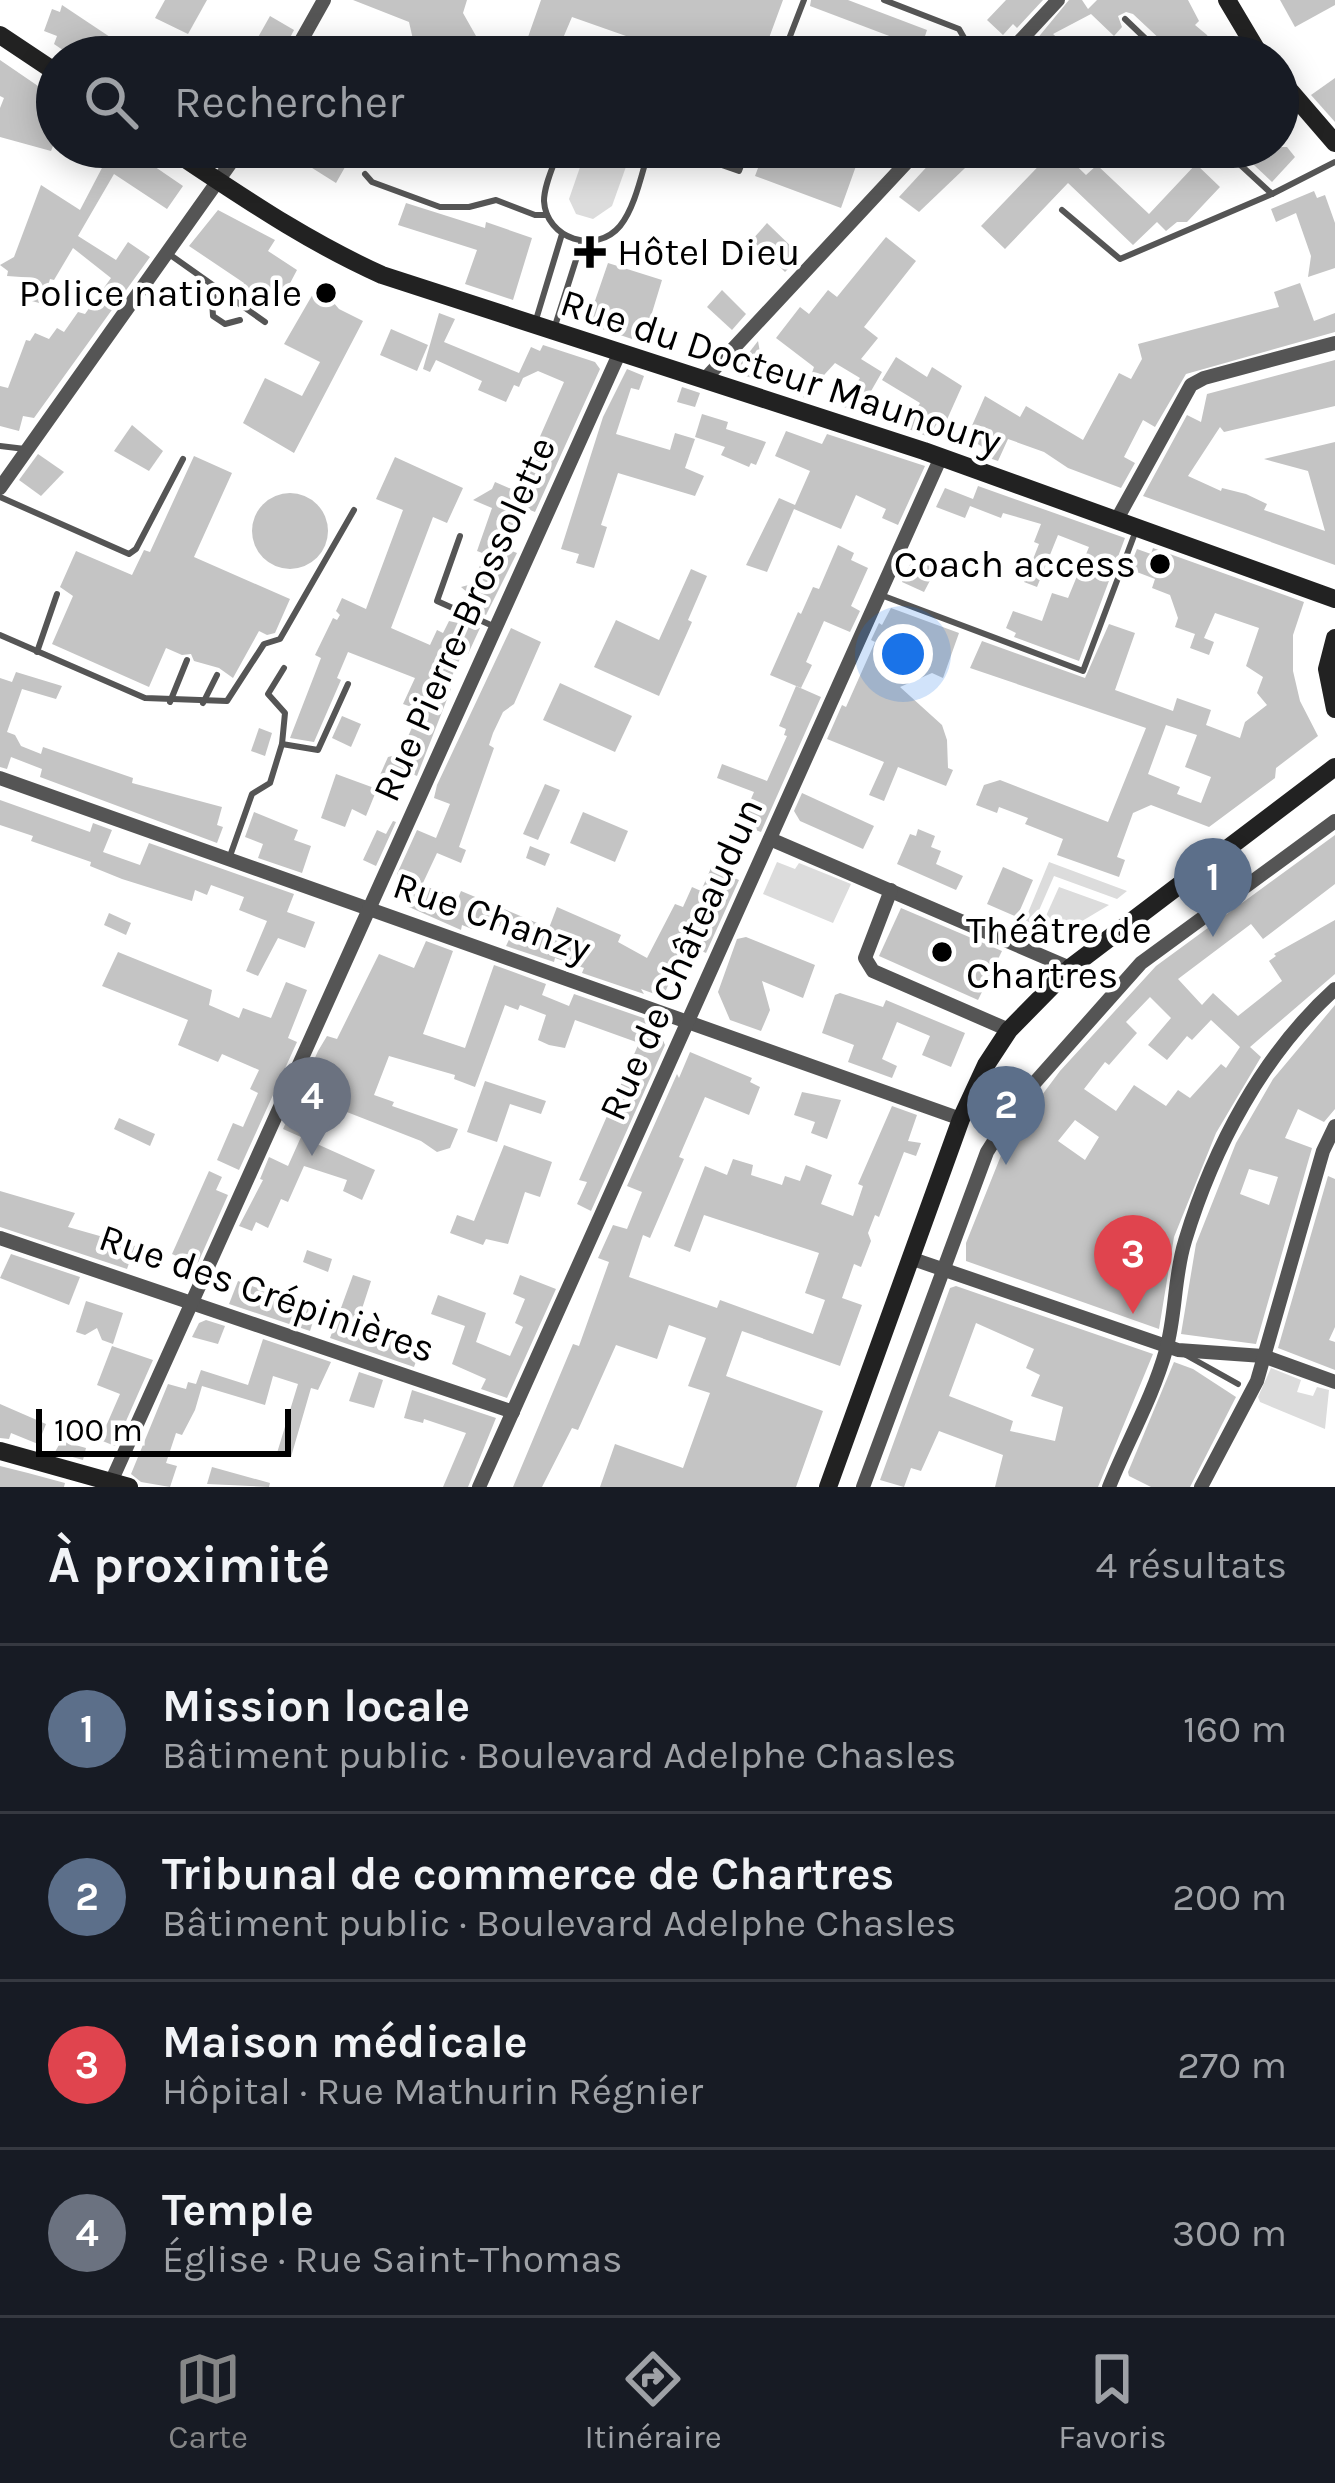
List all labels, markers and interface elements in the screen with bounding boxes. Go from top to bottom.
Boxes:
search box [36,36,1299,168]
icon: search [78,69,144,135]
text: Rechercher [174,76,404,128]
place label: Hôtel Dieu [617,229,800,275]
marker: Hôtel Dieu [574,236,606,268]
place label: Police nationale [19,270,302,316]
street label: Rue du Docteur Maunoury [555,279,1007,465]
marker: Police nationale [313,280,339,306]
street label: Rue Pierre-Brossolette [363,430,565,808]
place label: Coach access [894,541,1136,587]
marker: Coach access [1147,551,1173,577]
your location [873,624,933,684]
street label: Rue de Châteaudun [589,791,773,1127]
pin: 1 [1174,838,1252,937]
street label: Rue Chanzy [387,862,597,972]
place label: Théâtre de Chartres [966,907,1152,998]
marker: Théâtre de Chartres [929,939,955,965]
pin: 4 [273,1057,351,1156]
pin: 2 [967,1066,1045,1165]
street label: Rue des Crépinières [93,1214,441,1372]
pin: 3 [1094,1215,1172,1314]
scale bar [36,1403,291,1456]
text: 100 m [54,1411,143,1449]
text: À proximité [48,1535,330,1595]
text: 4 résultats [1096,1542,1287,1588]
text: Mission locale [162,1680,470,1732]
text: 1 [80,1706,94,1752]
text: 160 m [1183,1706,1287,1752]
text: Bâtiment public · Boulevard Adelphe Chasles [162,1732,956,1778]
text: Tribunal de commerce de Chartres [162,1848,894,1900]
text: 2 [75,1874,99,1920]
text: 200 m [1172,1874,1287,1920]
text: Bâtiment public · Boulevard Adelphe Chasles [162,1900,956,1946]
text: Maison médicale [162,2016,528,2068]
text: 3 [75,2042,99,2088]
text: 270 m [1177,2042,1287,2088]
text: Hôpital · Rue Mathurin Régnier [162,2068,703,2114]
text: Temple [162,2184,314,2236]
text: 4 [75,2210,99,2256]
text: 300 m [1172,2210,1287,2256]
text: Église · Rue Saint-Thomas [162,2236,623,2282]
tab: Carte [168,2346,248,2456]
tab: Itinéraire [585,2346,722,2456]
tab: Favoris [1058,2346,1167,2456]

